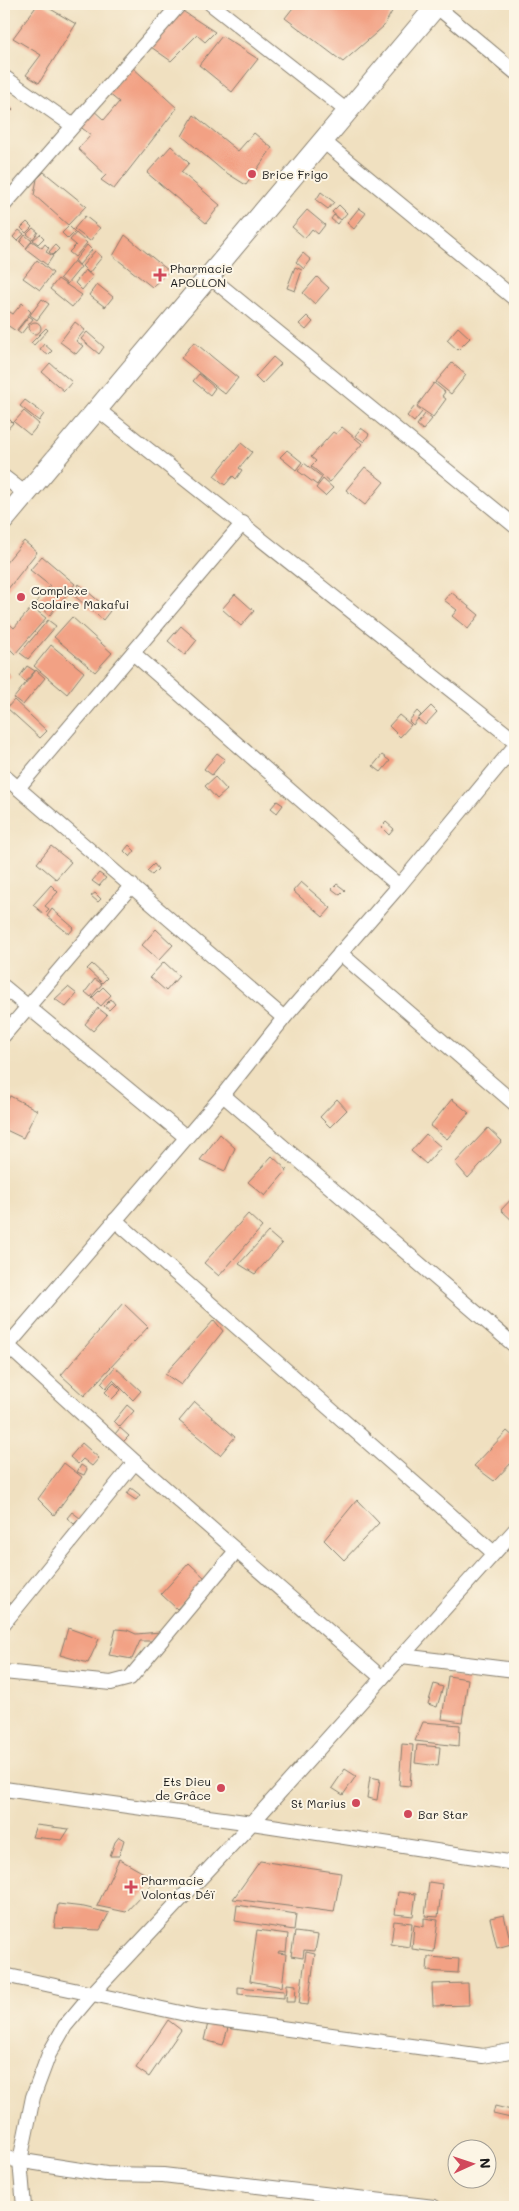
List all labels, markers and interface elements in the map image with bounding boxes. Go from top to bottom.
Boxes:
place label: Brice Frigo [262,166,328,182]
marker: Brice Frigo [246,168,258,180]
place label: Pharmacie APOLLON [170,260,233,290]
marker: Pharmacie APOLLON [154,269,166,281]
place label: Complexe Scolaire Makafui [31,582,129,612]
marker: Complexe Scolaire Makafui [15,591,27,603]
place label: Ets Dieu de Grâce [155,1773,211,1803]
marker: Ets Dieu de Grâce [215,1782,227,1794]
place label: St Marius [291,1795,346,1811]
marker: St Marius [350,1797,362,1809]
place label: Bar Star [418,1806,468,1822]
marker: Bar Star [402,1808,414,1820]
place label: Pharmacie Volontas Déï [141,1872,215,1902]
marker: Pharmacie Volontas Déï [125,1881,137,1893]
north arrow [446,2138,496,2188]
text: N [476,2157,495,2169]

